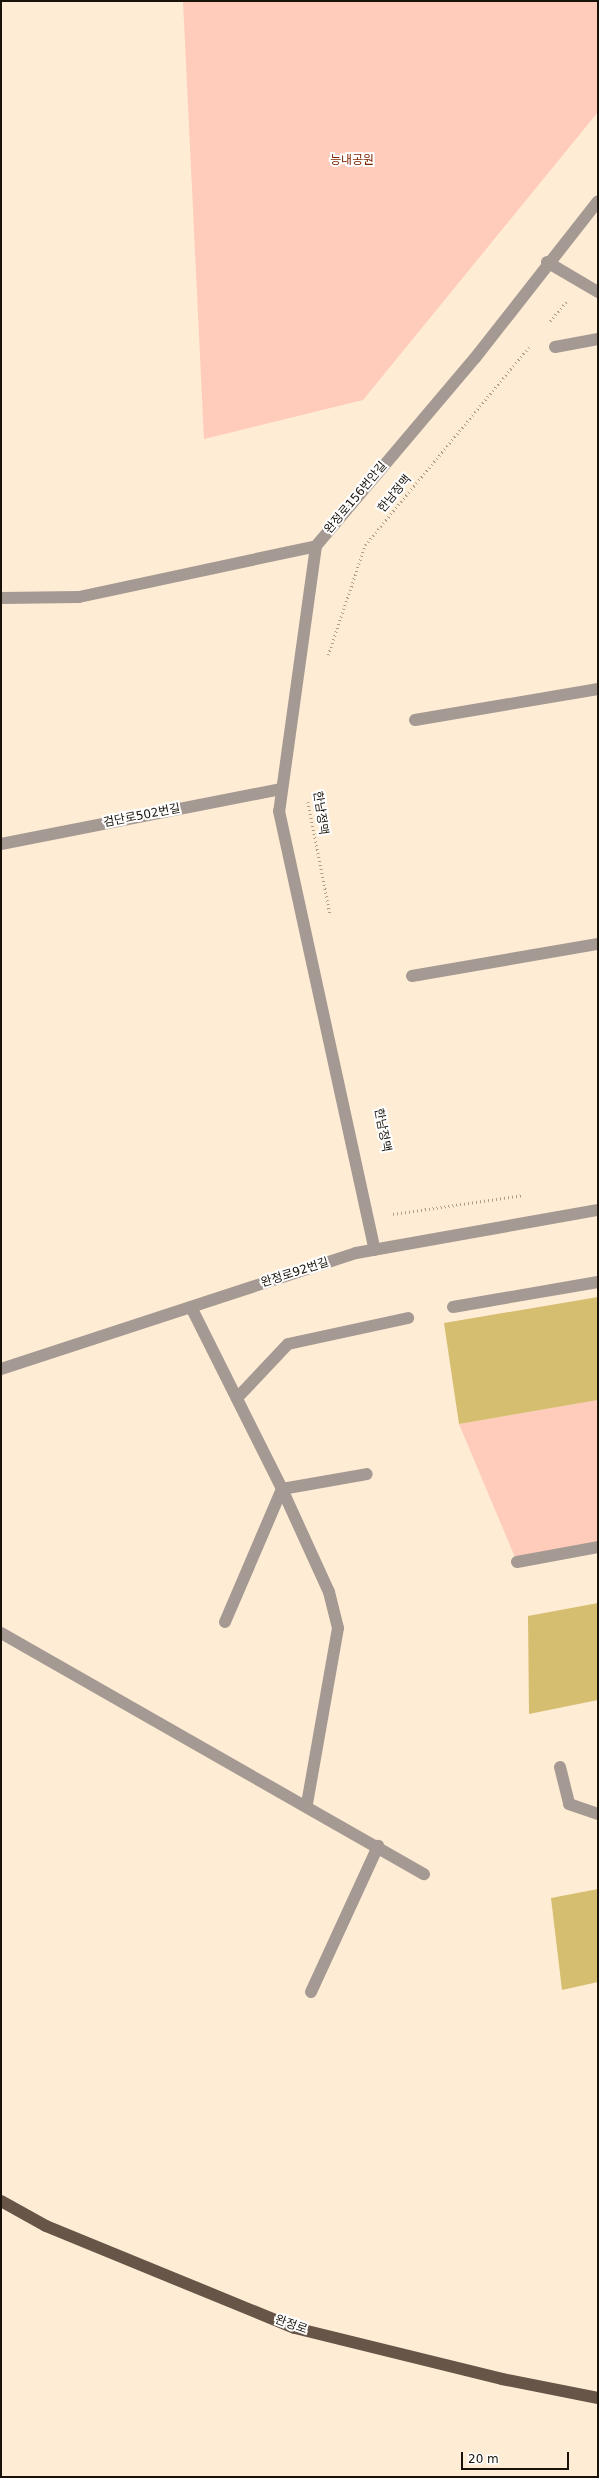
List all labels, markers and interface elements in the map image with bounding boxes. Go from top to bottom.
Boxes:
park label: 능내공원 [330,154,374,168]
street label: 완정로156번안길 [322,459,390,537]
street label: 한남정맥 [375,472,415,516]
street label: 한남정맥 [310,790,330,836]
street label: 검단로502번길 [102,801,182,831]
street label: 한남정맥 [371,1107,393,1153]
street label: 완정로92번길 [259,1255,331,1291]
street label: 완정로 [273,2313,309,2337]
scale bar [463,2444,571,2470]
text: 20 m [468,2452,499,2466]

